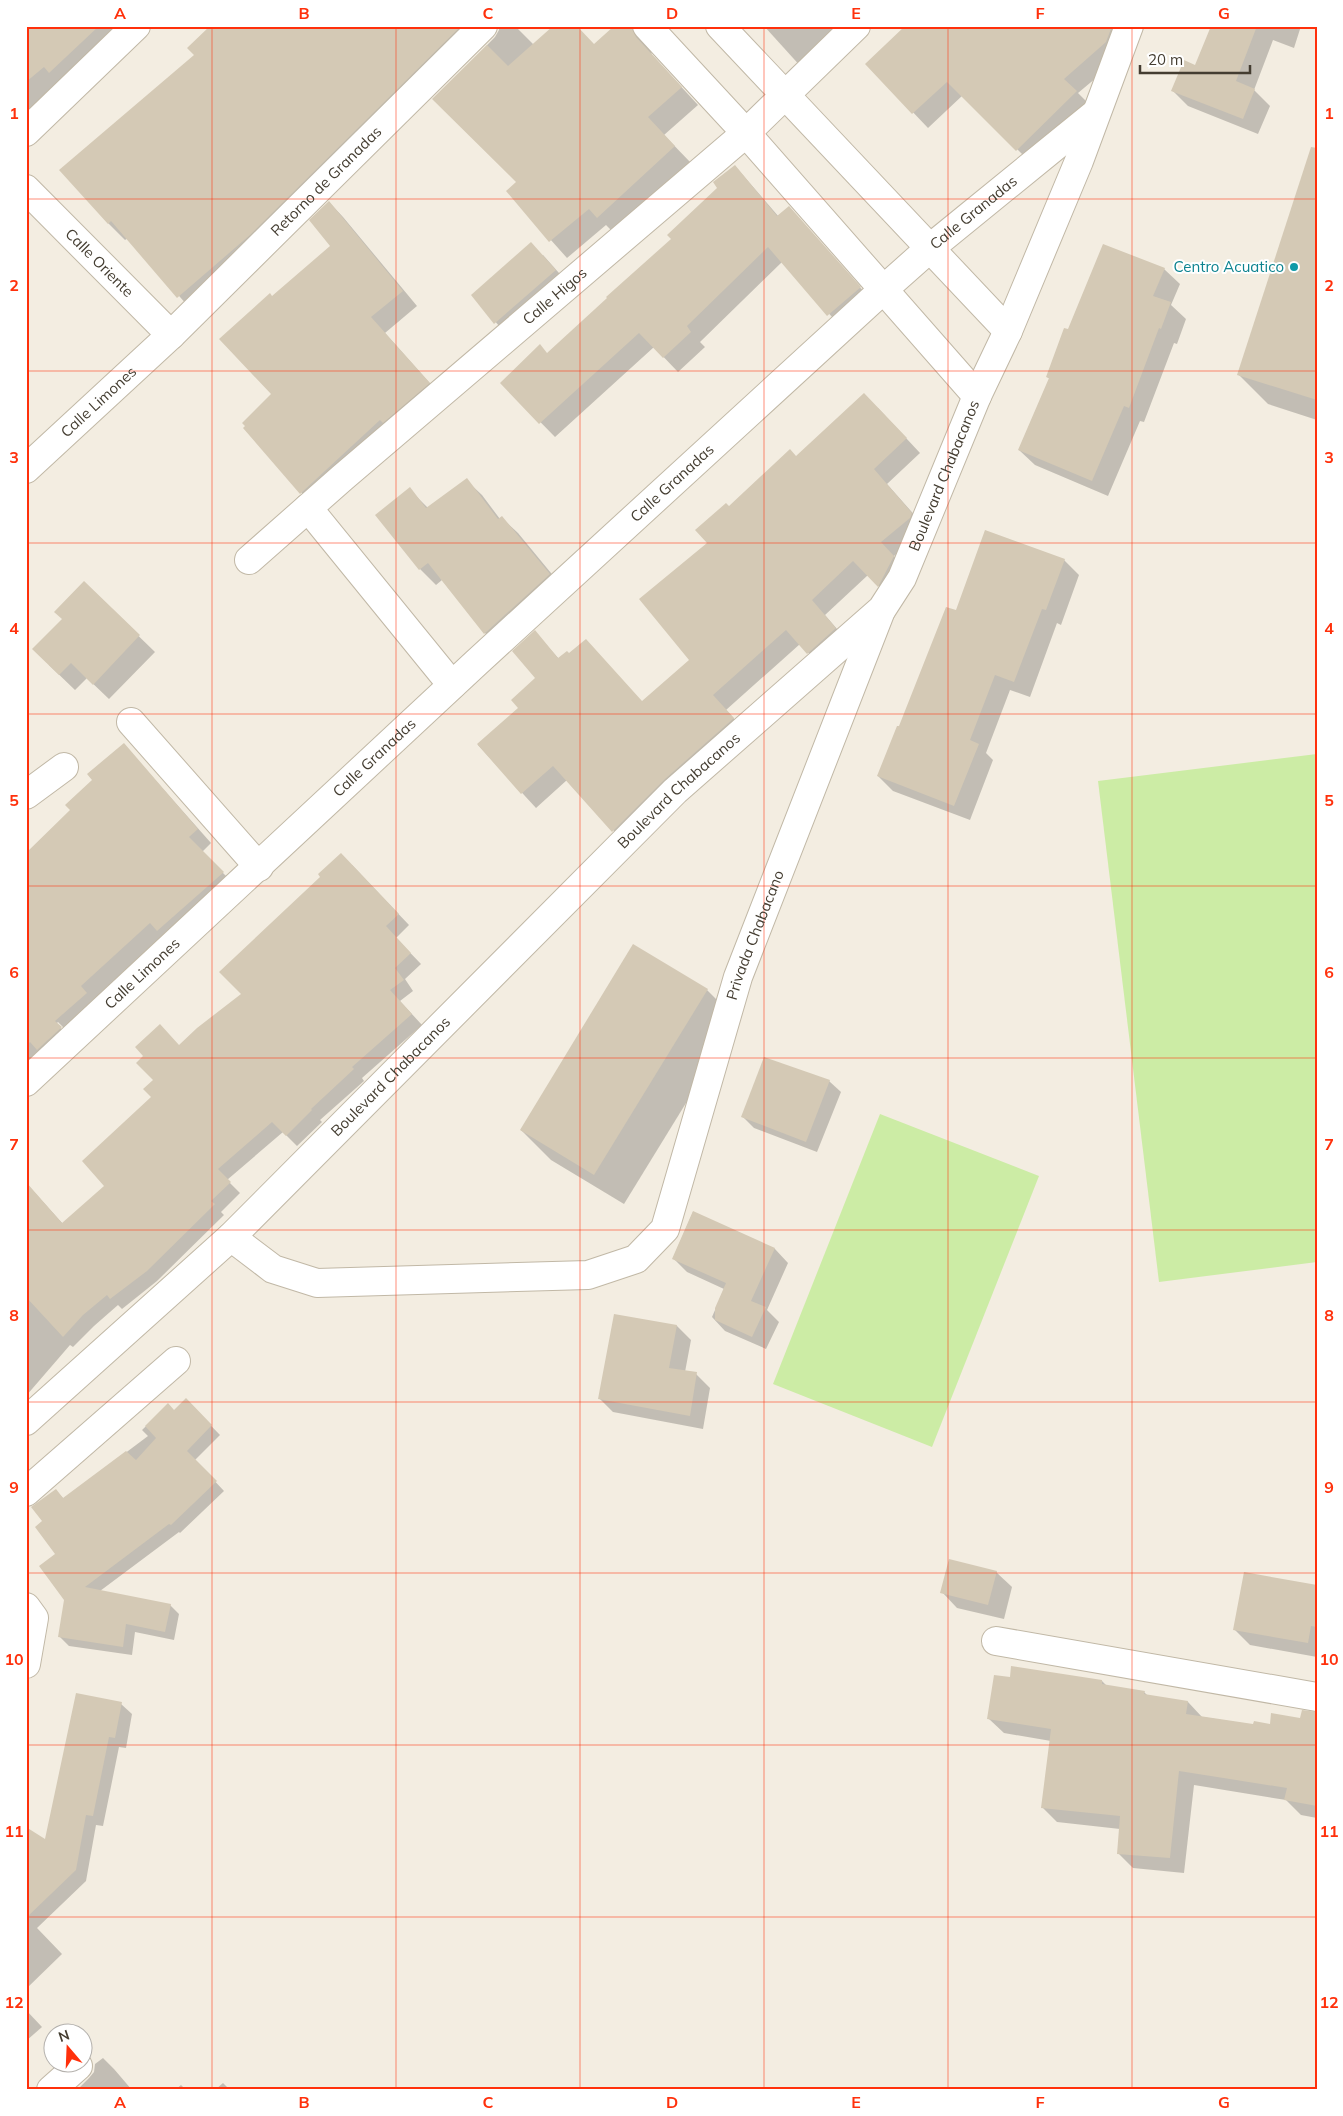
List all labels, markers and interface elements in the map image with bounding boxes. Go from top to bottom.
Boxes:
text: A [114,3,126,23]
text: B [298,3,310,23]
text: C [483,3,494,23]
text: D [666,3,678,23]
text: E [851,3,861,23]
text: F [1035,3,1045,23]
text: G [1218,3,1230,23]
scale bar [1140,42,1250,74]
text: 20 m [1148,50,1183,69]
text: 1 [9,103,19,123]
text: 1 [1324,103,1334,123]
street label: Retorno de Granadas [266,122,385,240]
street label: Calle Granadas [926,171,1021,253]
street label: Calle Oriente [61,224,138,301]
place label: Centro Acuatico [1174,257,1284,276]
marker: Centro Acuatico [1288,261,1300,273]
street label: Calle Higos [519,263,591,328]
text: 2 [9,275,19,295]
text: 2 [1324,275,1334,295]
street label: Calle Limones [57,362,140,441]
street label: Boulevard Chabacanos [904,397,983,554]
street label: Calle Granadas [626,440,718,526]
text: 3 [9,447,19,467]
text: 3 [1324,447,1334,467]
text: 4 [9,618,19,638]
text: 4 [1324,618,1334,638]
street label: Calle Granadas [328,714,420,801]
street label: Boulevard Chabacanos [613,728,744,852]
text: 5 [9,790,19,810]
text: 5 [1324,790,1334,810]
street label: Privada Chabacano [722,867,788,1002]
street label: Calle Limones [100,934,184,1013]
text: 6 [9,962,19,982]
text: 6 [1324,962,1334,982]
street label: Boulevard Chabacanos [327,1012,454,1140]
text: 7 [9,1134,19,1154]
text: 7 [1324,1134,1334,1154]
text: 8 [9,1305,19,1325]
text: 8 [1324,1305,1334,1325]
text: 9 [9,1477,19,1497]
text: 9 [1324,1477,1334,1497]
text: 10 [4,1649,24,1669]
text: 10 [1319,1649,1339,1669]
text: 11 [4,1821,24,1841]
text: 11 [1319,1821,1339,1841]
text: 12 [4,1992,24,2012]
text: 12 [1319,1992,1339,2012]
north arrow [42,2024,92,2074]
text: N [56,2025,72,2046]
text: A [114,2092,126,2112]
text: B [298,2092,310,2112]
text: C [483,2092,494,2112]
text: D [666,2092,678,2112]
text: E [851,2092,861,2112]
text: F [1035,2092,1045,2112]
text: G [1218,2092,1230,2112]

